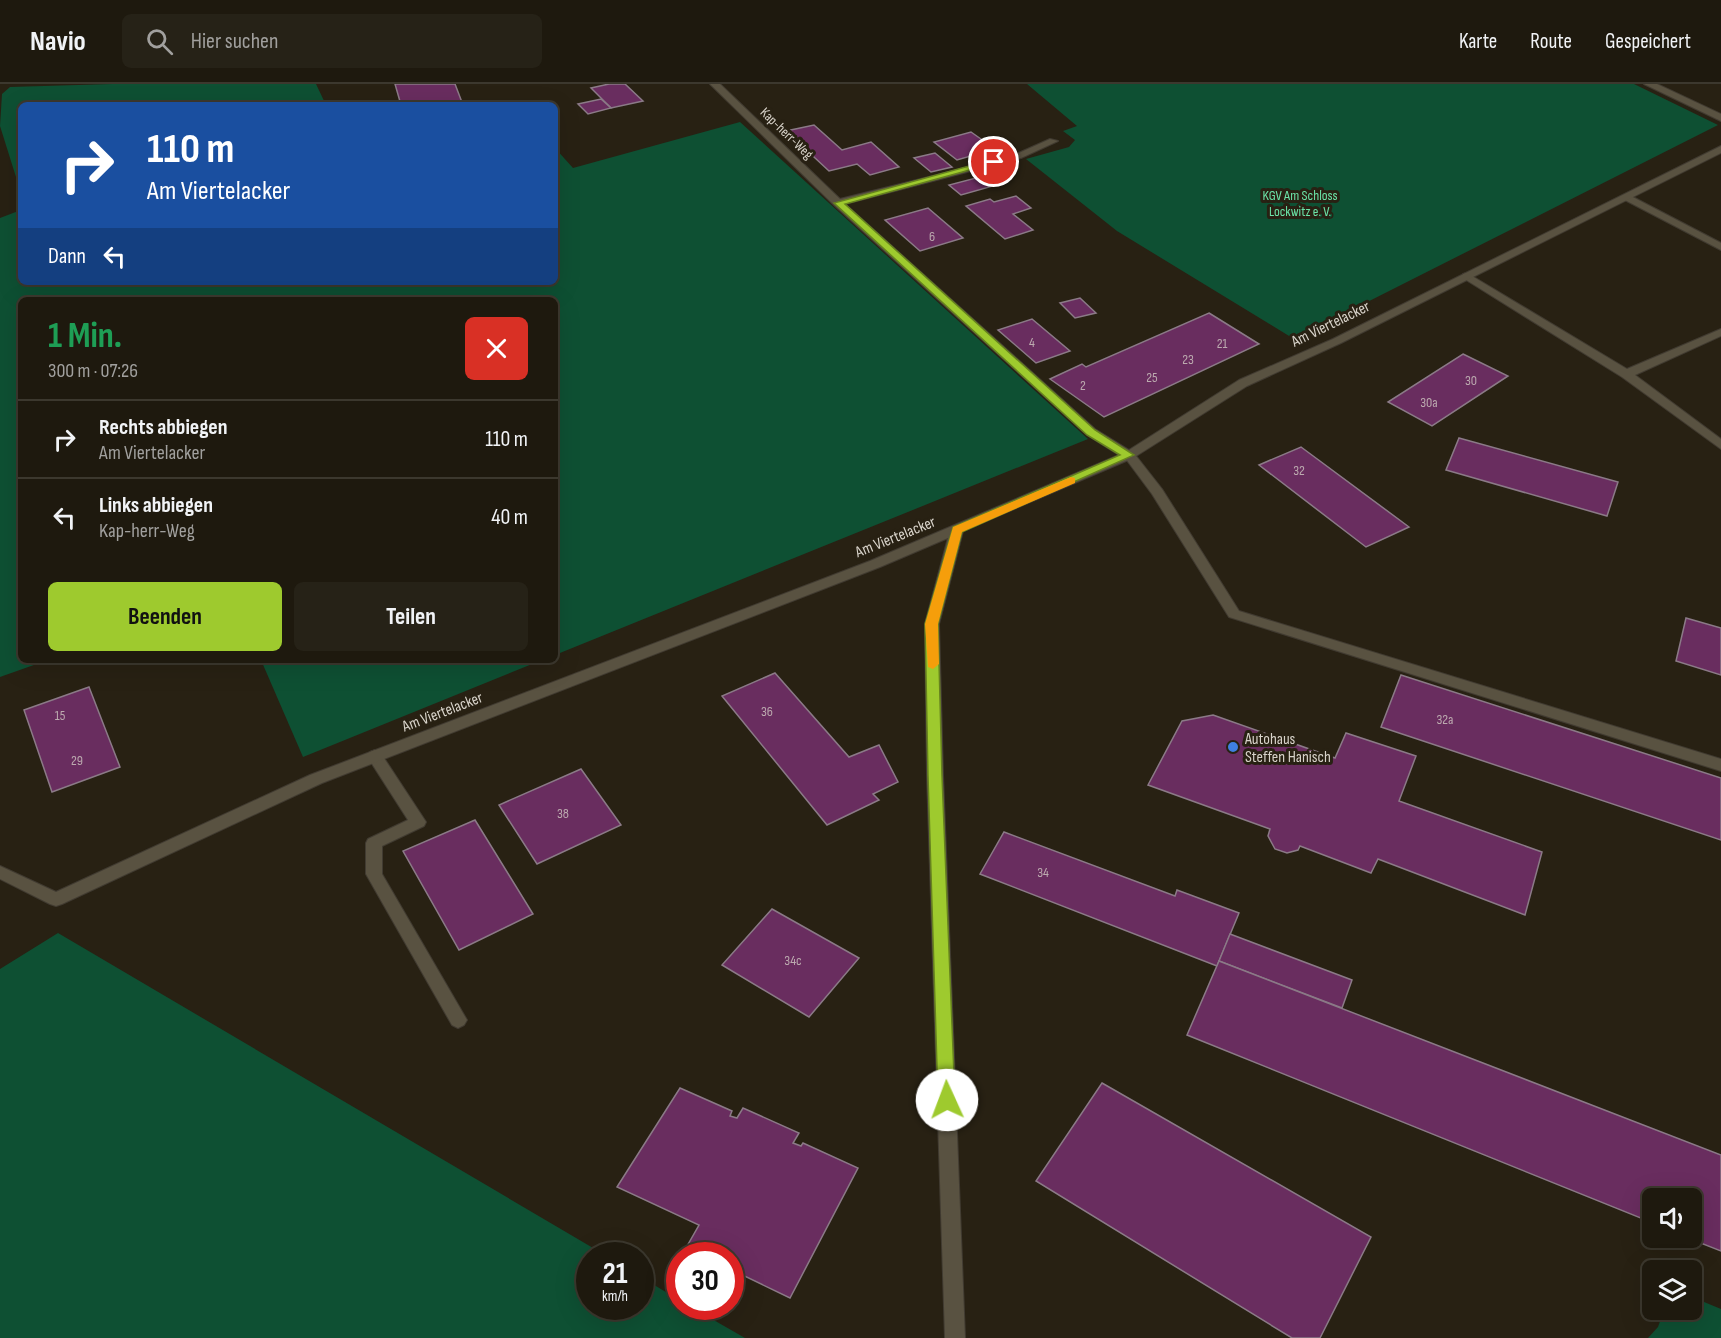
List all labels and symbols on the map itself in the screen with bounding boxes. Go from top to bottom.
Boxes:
street label: Kap-herr-Weg [757,104,817,163]
pin [968,136,1019,187]
park label: KGV Am Schloss Lockwitz e. V. [1263,187,1337,220]
house number: 6 [929,228,935,245]
street label: Am Viertelacker [1287,297,1373,352]
house number: 4 [1029,334,1035,351]
house number: 21 [1217,335,1227,352]
house number: 23 [1182,351,1194,368]
house number: 25 [1146,369,1158,386]
house number: 30 [1465,372,1477,389]
house number: 2 [1080,377,1086,394]
house number: 30a [1420,394,1438,411]
house number: 32 [1293,462,1305,479]
street label: Am Viertelacker [852,513,939,562]
street label: Am Viertelacker [399,688,486,737]
house number: 36 [761,703,773,720]
house number: 15 [55,707,66,724]
house number: 32a [1436,711,1454,728]
place label: Autohaus Steffen Hanisch [1244,730,1331,767]
marker: Autohaus Steffen Hanisch [1226,740,1240,754]
house number: 29 [71,752,83,769]
house number: 38 [557,805,569,822]
house number: 34 [1037,864,1049,881]
house number: 34c [784,952,802,969]
position arrow [915,1068,979,1132]
speed limit sign: 30 [666,1242,744,1320]

